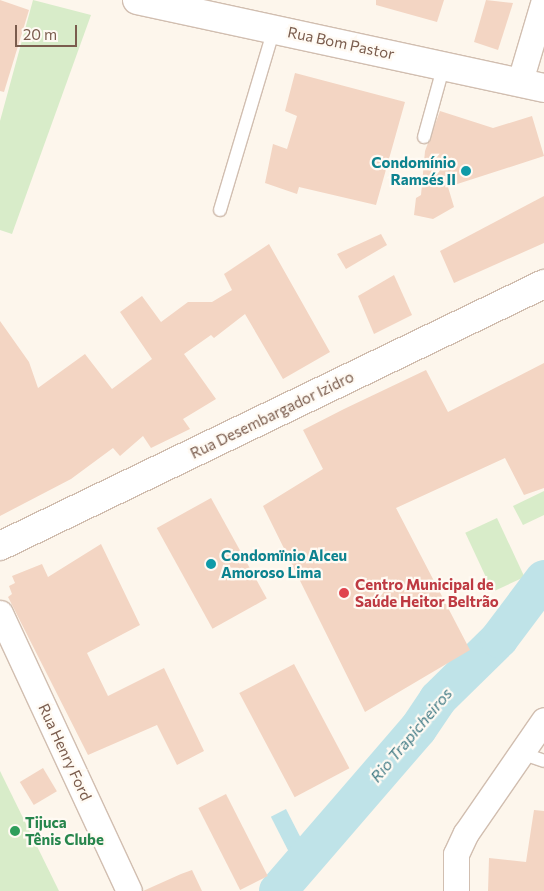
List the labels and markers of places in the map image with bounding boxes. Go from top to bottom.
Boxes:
place label: Condomínio Ramsés II [371,153,456,188]
marker: Condomínio Ramsés II [460,165,472,177]
place label: Condomïnio Alceu Amoroso Lima [221,546,347,581]
marker: Condomïnio Alceu Amoroso Lima [205,558,217,570]
place label: Centro Municipal de Saúde Heitor Beltrão [355,575,499,610]
marker: Centro Municipal de Saúde Heitor Beltrão [337,586,351,600]
place label: Tijuca Tênis Clube [25,813,104,848]
marker: Tijuca Tênis Clube [9,825,21,837]

